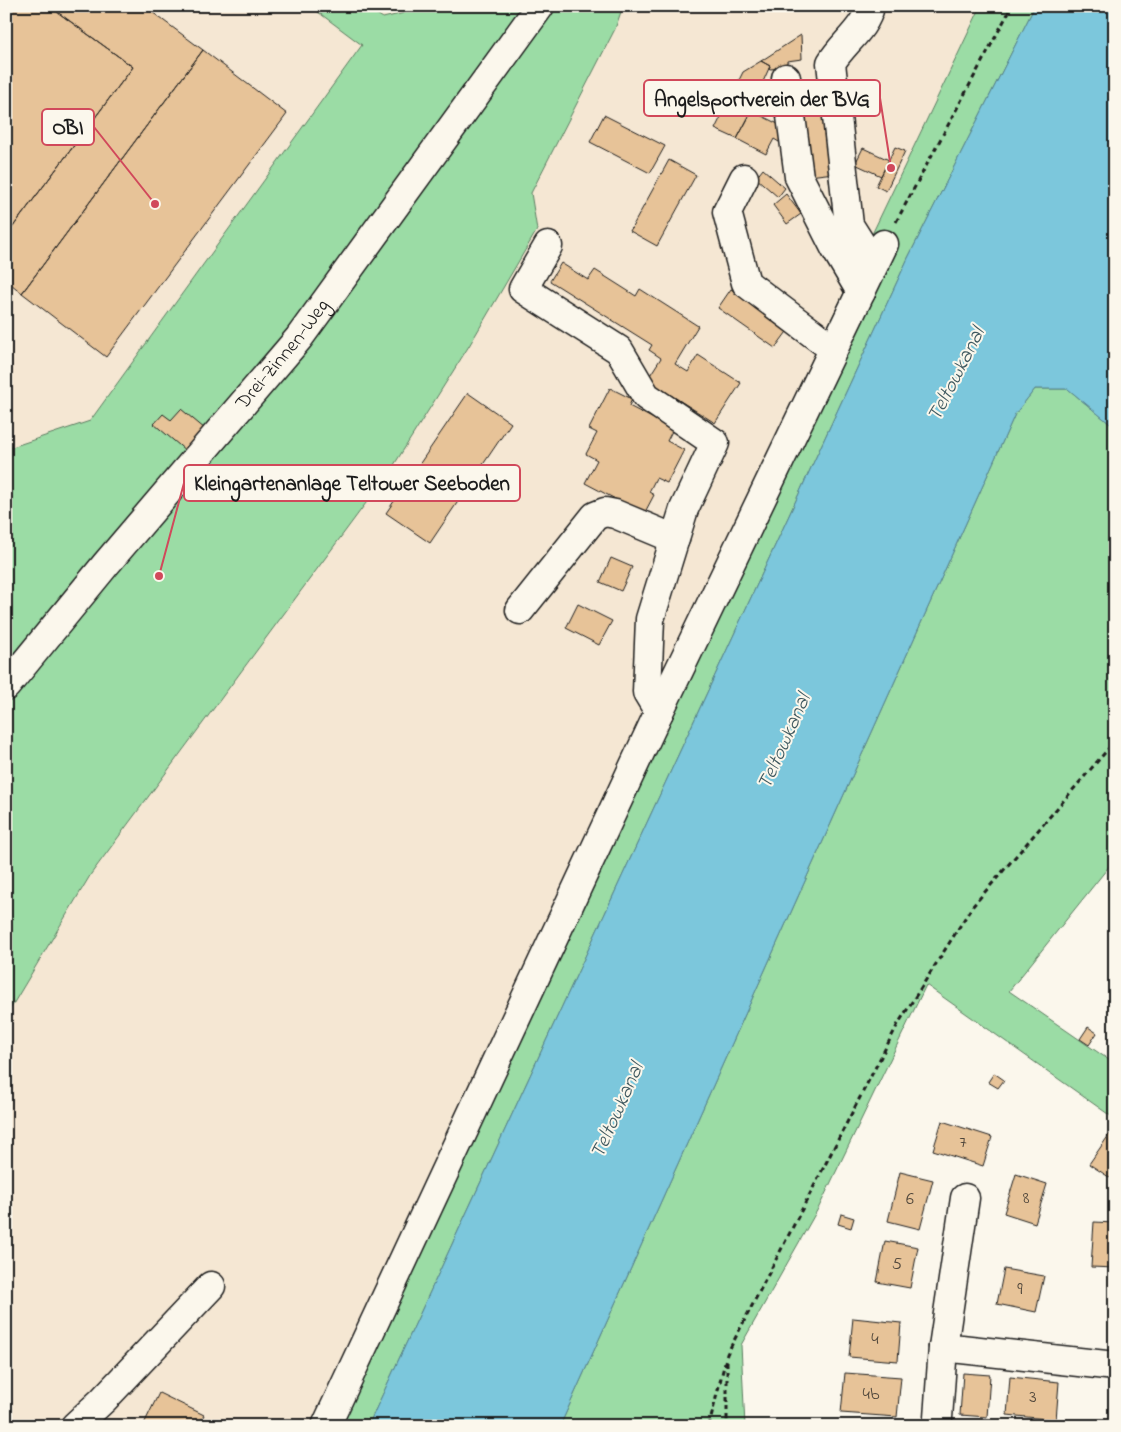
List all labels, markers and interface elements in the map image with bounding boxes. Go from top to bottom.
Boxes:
callout: Angelsportverein der BVG [644,80,880,116]
text: Angelsportverein der BVG [654,86,870,118]
callout: OBI [42,109,94,145]
text: OBI [52,114,84,144]
street label: Drei-Zinnen-Weg [228,293,338,417]
water label: Teltowkanal [920,321,995,427]
callout: Kleingartenanlage Teltower Seeboden [184,465,520,501]
text: Kleingartenanlage Teltower Seeboden [194,470,510,502]
water label: Teltowkanal [751,687,820,795]
water label: Teltowkanal [584,1056,653,1164]
house number: 7 [959,1130,967,1156]
house number: 8 [1023,1186,1030,1212]
house number: 6 [906,1187,914,1213]
house number: 5 [892,1252,902,1278]
house number: 9 [1017,1277,1023,1303]
house number: 4 [871,1327,879,1353]
house number: 4b [863,1382,880,1408]
house number: 3 [1029,1385,1037,1411]

